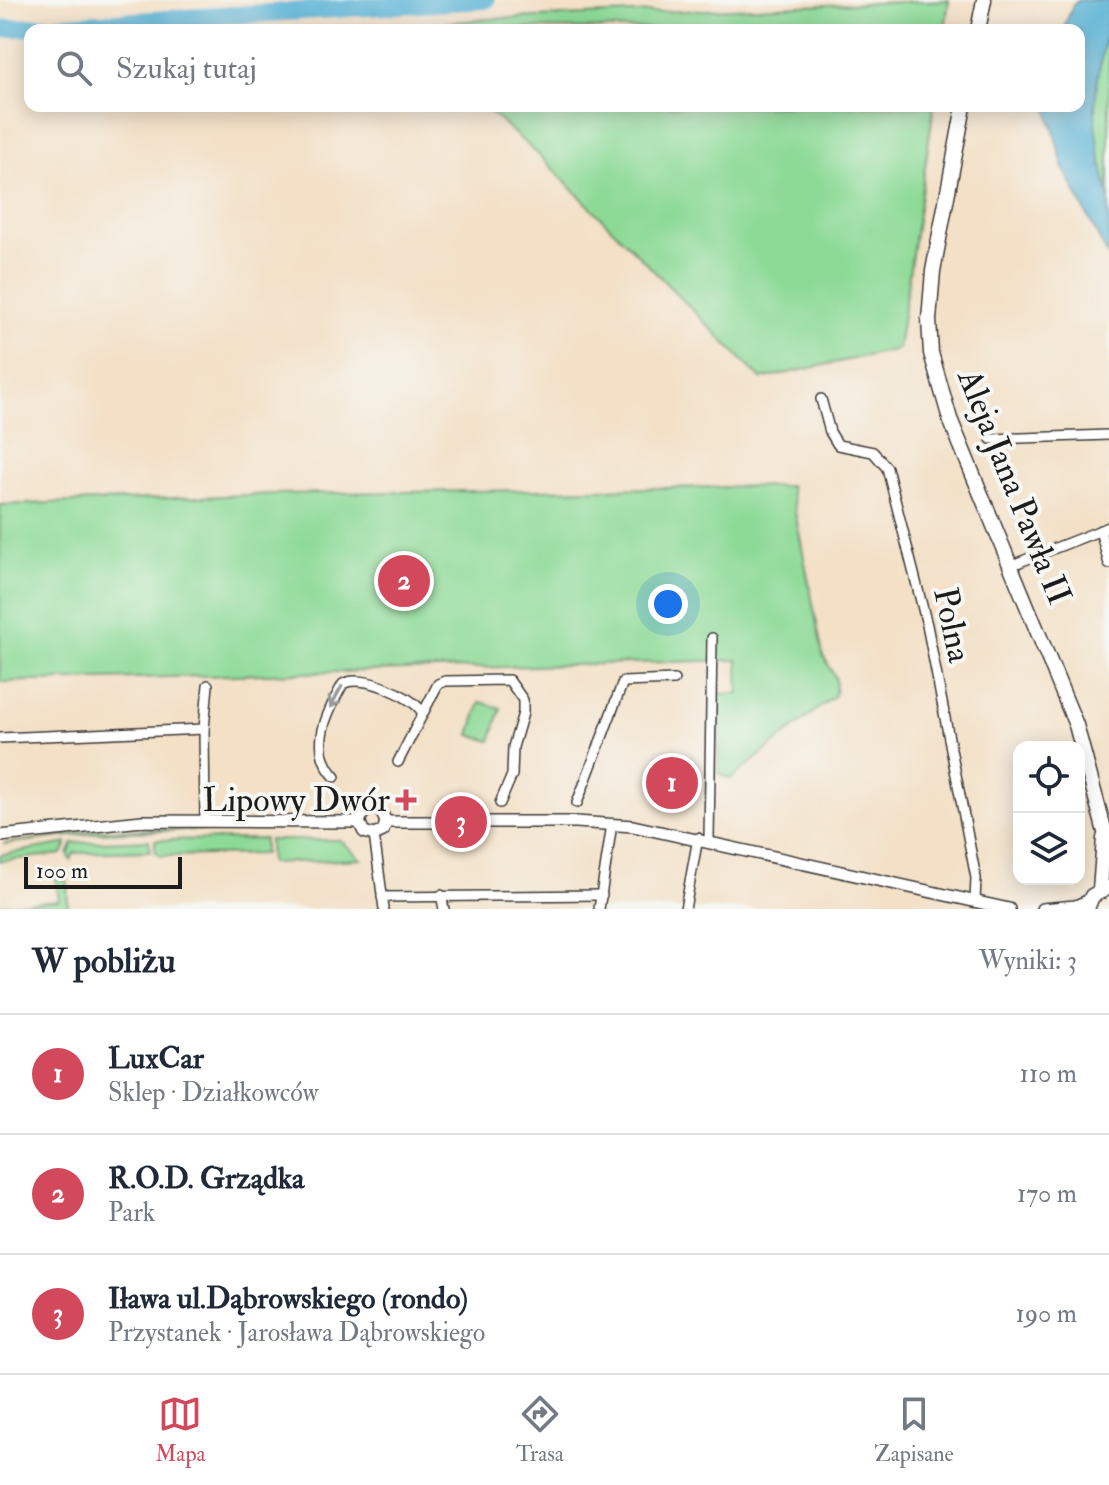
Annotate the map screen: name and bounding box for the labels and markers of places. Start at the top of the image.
pin: 2 [378,551,430,611]
pin: 1 [646,753,698,813]
place label: Lipowy Dwór [203,779,390,822]
marker: Lipowy Dwór [397,791,415,809]
pin: 3 [435,792,487,852]

